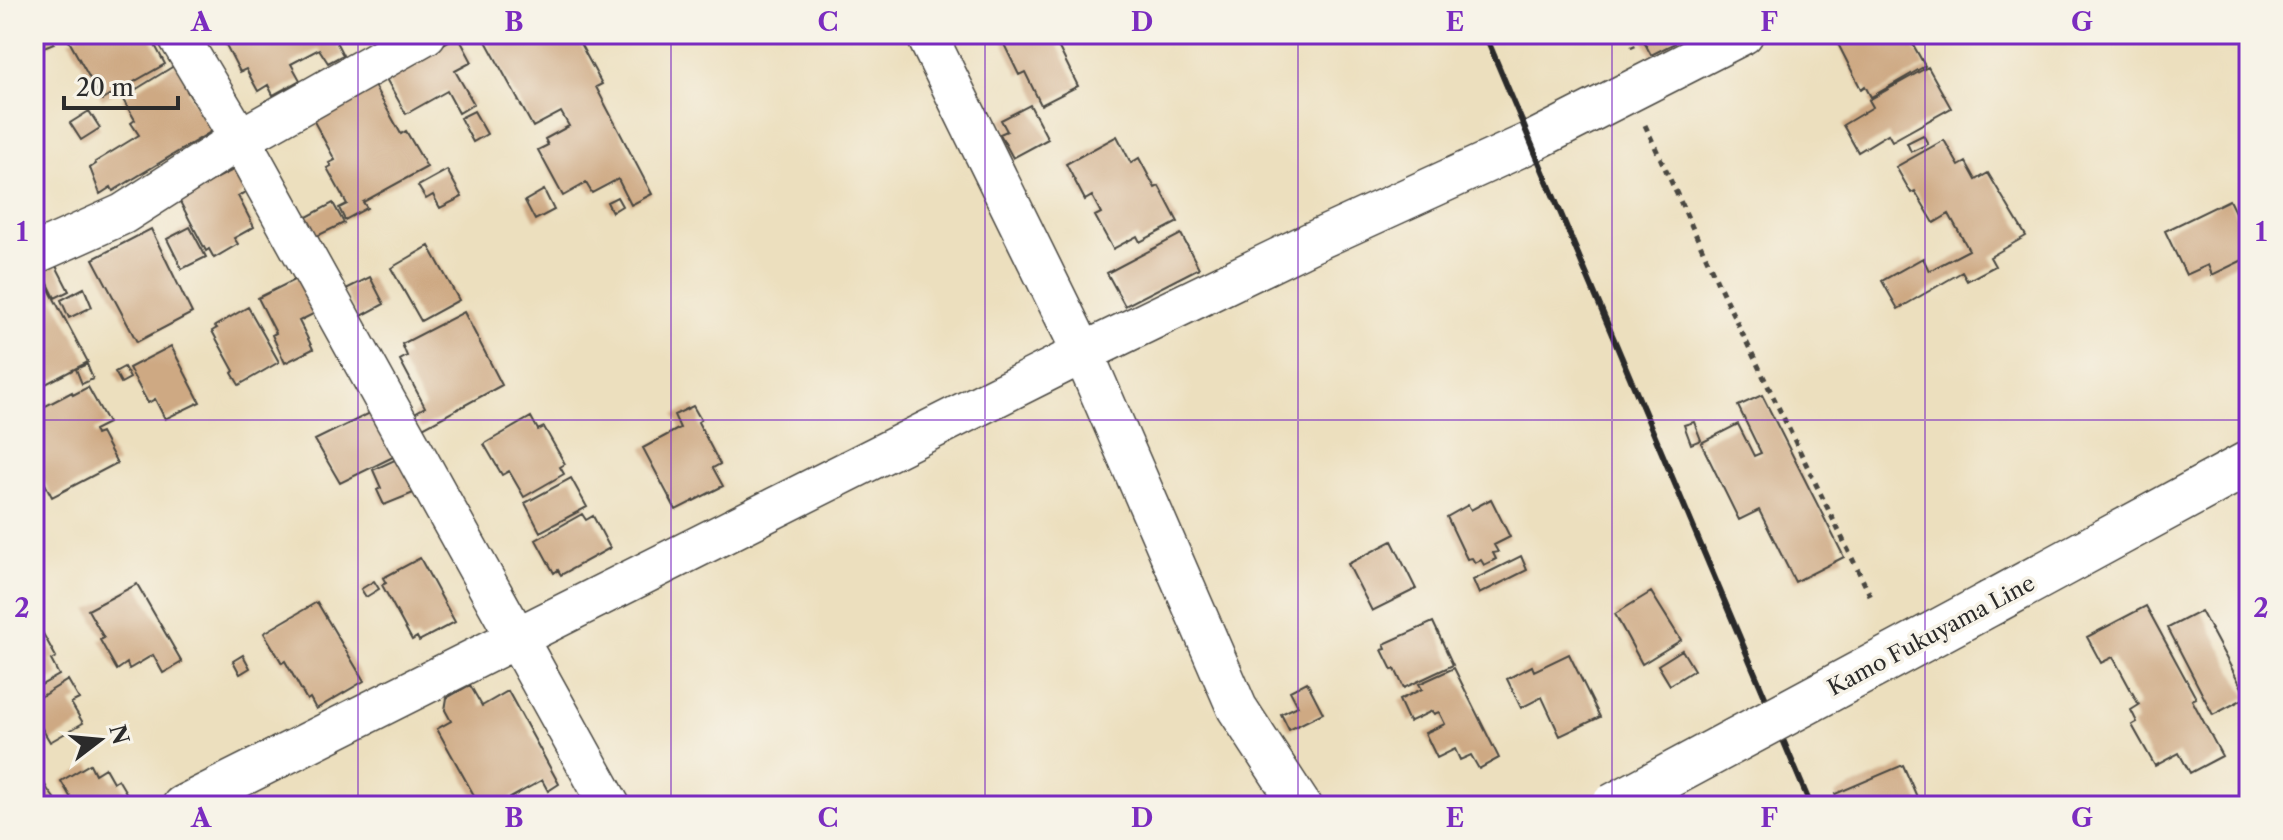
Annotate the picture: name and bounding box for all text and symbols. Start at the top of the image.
text: A [190,6,212,38]
text: B [504,6,524,38]
text: C [818,6,838,38]
text: D [1131,6,1153,38]
text: E [1446,6,1464,38]
text: F [1760,6,1778,38]
text: G [2071,6,2093,38]
scale bar [64,60,178,110]
text: 20 m [76,73,134,102]
text: 1 [16,216,28,248]
text: 1 [2255,216,2267,248]
street label: Kamo Fukuyama Line [1823,569,2039,701]
text: 2 [14,592,30,624]
text: 2 [2253,592,2269,624]
north arrow [60,700,140,780]
text: N [103,722,134,748]
text: A [190,802,212,834]
text: B [504,802,524,834]
text: C [818,802,838,834]
text: D [1131,802,1153,834]
text: E [1446,802,1464,834]
text: F [1760,802,1778,834]
text: G [2071,802,2093,834]

